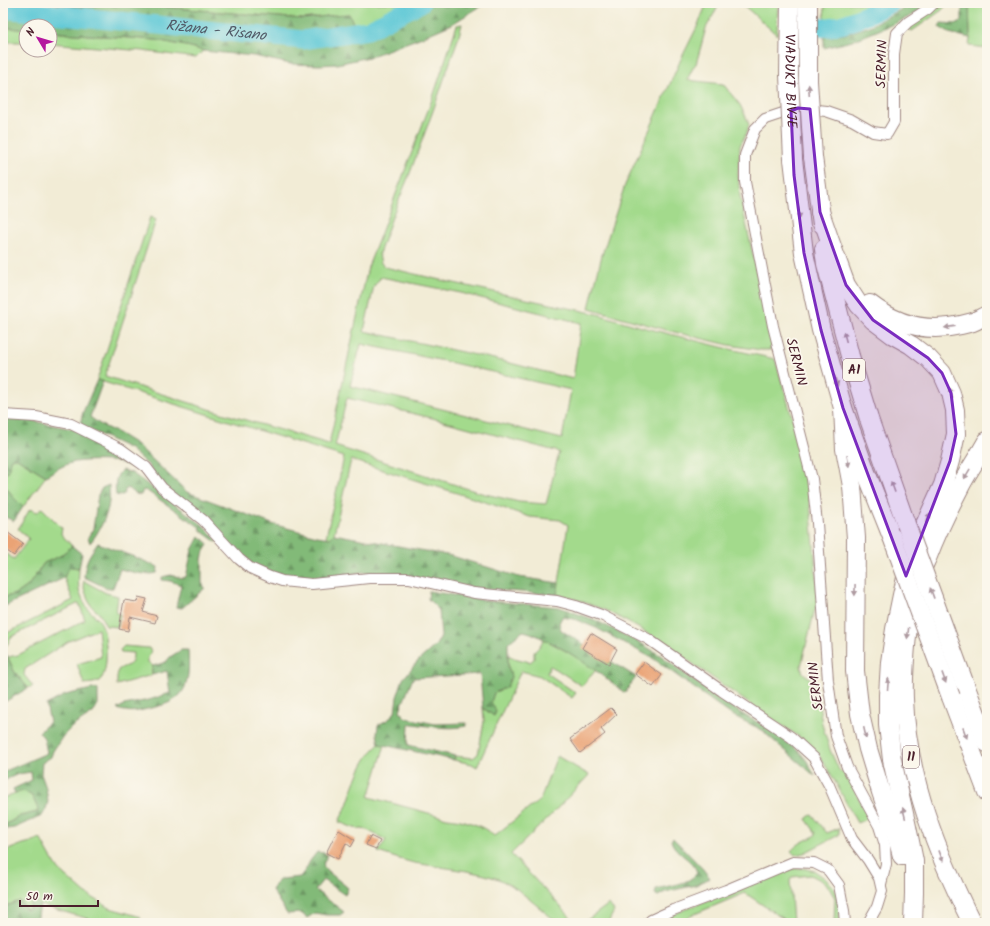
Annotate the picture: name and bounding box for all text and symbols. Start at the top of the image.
water label: Rižana - Risano [165,14,268,48]
north arrow [18,18,58,58]
text: N [22,24,40,41]
street label: VIADUKT BIVJE [778,34,803,130]
street label: SERMIN [870,39,894,89]
one-way arrow [805,84,812,96]
one-way arrow [796,207,802,219]
one-way arrow [944,324,956,330]
one-way arrow [842,331,848,343]
street label: SERMIN [779,336,813,389]
road number: A1 [843,359,865,381]
one-way arrow [833,376,839,388]
one-way arrow [948,387,954,399]
one-way arrow [845,455,851,467]
one-way arrow [964,468,971,480]
one-way arrow [889,481,895,493]
one-way arrow [925,512,931,523]
one-way arrow [852,584,859,596]
one-way arrow [928,587,934,599]
one-way arrow [905,627,911,639]
street label: SERMIN [802,660,830,711]
one-way arrow [942,673,948,685]
one-way arrow [885,678,892,690]
one-way arrow [862,727,868,739]
one-way arrow [962,728,968,740]
road number: 11 [903,746,919,768]
one-way arrow [900,807,906,819]
one-way arrow [939,850,945,862]
scale bar [20,882,98,908]
text: 50 m [26,887,53,906]

